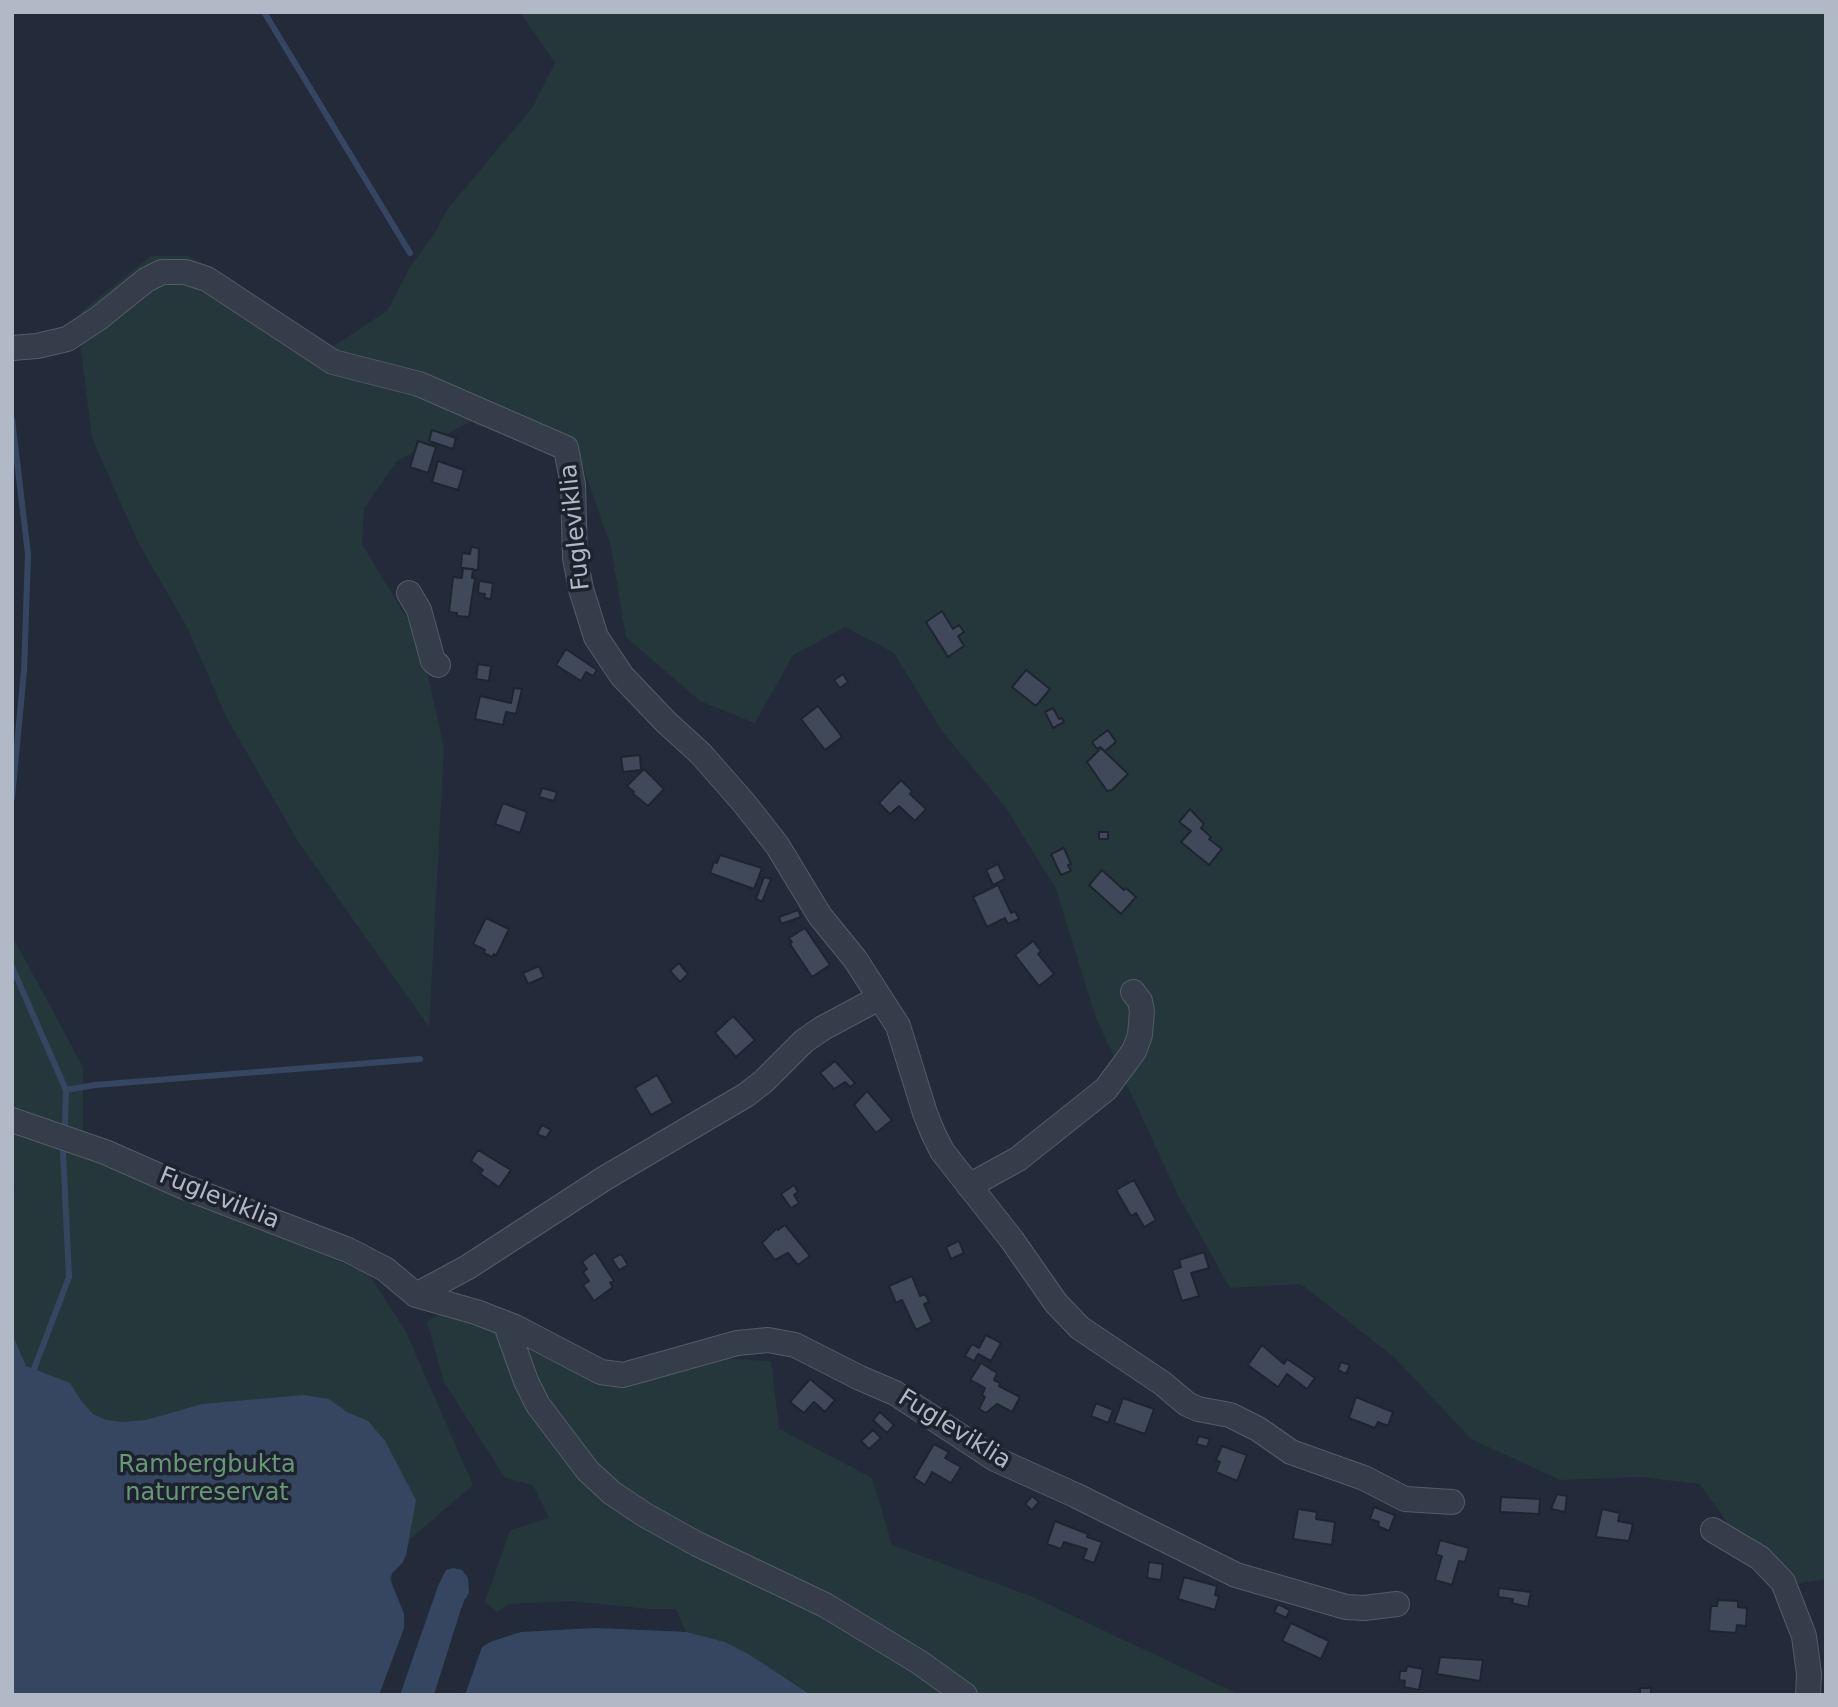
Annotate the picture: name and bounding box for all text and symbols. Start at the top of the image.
street label: Fugleviklia [555,462,597,592]
street label: Fugleviklia [155,1162,283,1236]
street label: Fugleviklia [892,1384,1016,1476]
park label: Rambergbukta naturreservat [118,1452,296,1508]

